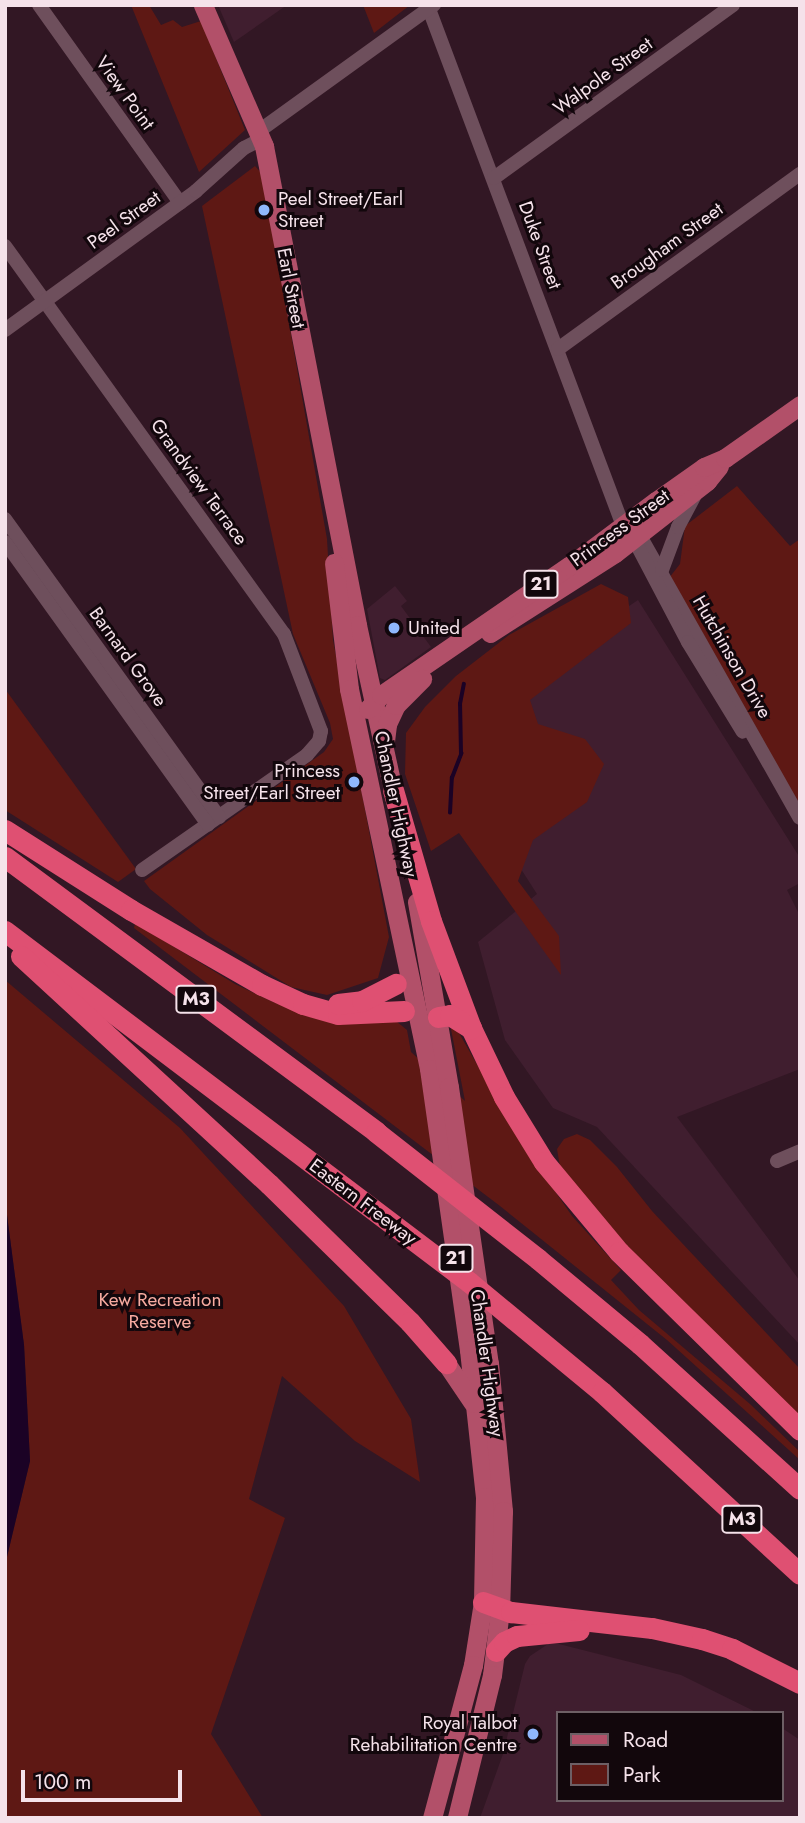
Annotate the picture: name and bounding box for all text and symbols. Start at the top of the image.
street label: Walpole Street [549,32,657,120]
street label: View Point [91,52,159,134]
street label: Peel Street [83,186,165,254]
place label: Peel Street/Earl Street [278,188,403,232]
street label: Duke Street [514,198,566,292]
street label: Brougham Street [607,198,727,294]
marker: Peel Street/Earl Street [256,202,272,218]
street label: Earl Street [272,246,310,330]
street label: Grandview Terrace [146,414,252,550]
street label: Princess Street [566,484,674,572]
road number: 21 [524,570,558,598]
street label: Hutchinson Drive [688,592,776,722]
street label: Barnard Grove [84,603,172,711]
place label: United [408,617,460,639]
marker: United [386,620,402,636]
street label: Chandler Highway [369,729,423,879]
place label: Princess Street/Earl Street [203,760,340,804]
marker: Princess Street/Earl Street [346,774,362,790]
road number: M3 [175,984,217,1014]
street label: Eastern Freeway [305,1154,421,1250]
road number: 21 [438,1244,474,1273]
street label: Chandler Highway [465,1288,509,1438]
park label: Kew Recreation Reserve [99,1289,221,1333]
road number: M3 [721,1504,763,1534]
legend [556,1711,784,1802]
place label: Royal Talbot Rehabilitation Centre [350,1712,517,1756]
marker: Royal Talbot Rehabilitation Centre [523,1724,543,1744]
text: Road [623,1725,668,1755]
scale bar [24,1756,186,1800]
text: Park [623,1760,660,1790]
text: 100 m [34,1767,91,1797]

